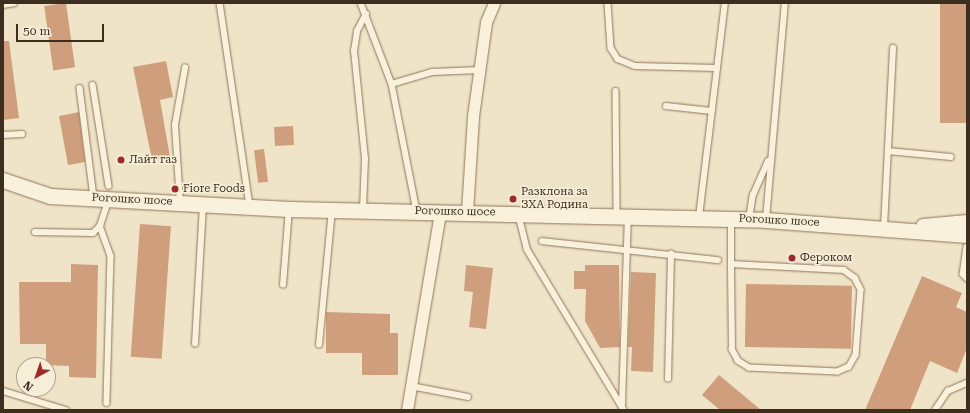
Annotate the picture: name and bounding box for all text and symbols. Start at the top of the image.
scale bar [18,16,106,42]
text: 50 m [23,24,50,38]
place label: Лайт газ [129,153,177,167]
marker: Лайт газ [116,155,126,165]
place label: Fiore Foods [183,182,245,196]
marker: Fiore Foods [170,184,180,194]
place label: Разклона за ЗХА Родина [521,186,588,212]
street label: Рогошко шосе [91,191,173,209]
marker: Разклона за ЗХА Родина [508,194,518,204]
street label: Рогошко шосе [414,205,496,219]
street label: Рогошко шосе [738,212,820,230]
place label: Фероком [800,251,852,265]
marker: Фероком [787,253,797,263]
north arrow [16,357,56,397]
text: N [21,378,36,394]

